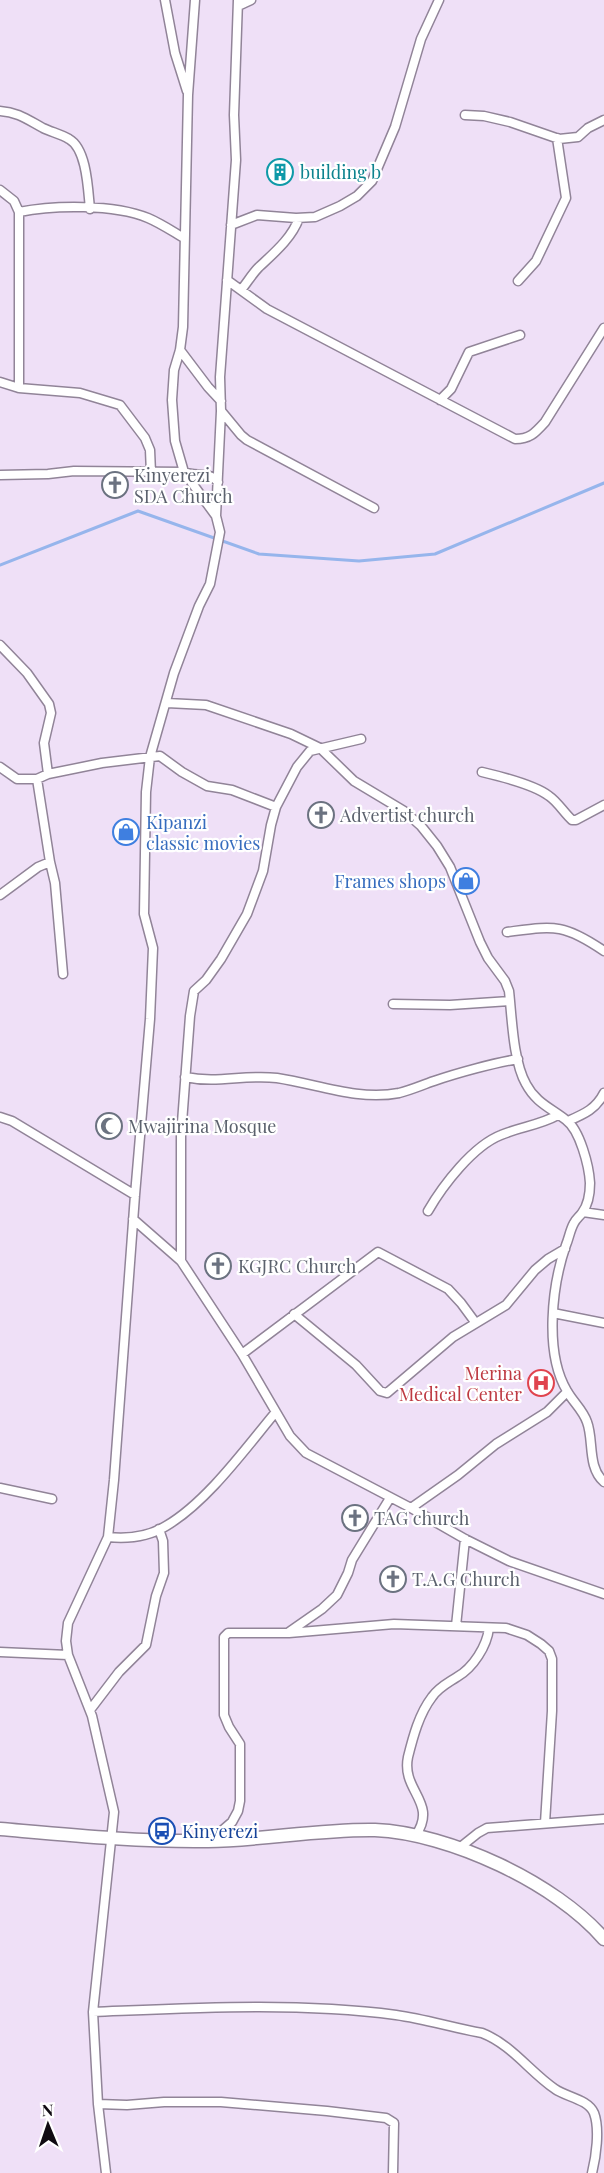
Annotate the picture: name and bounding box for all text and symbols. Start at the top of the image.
building icon: building b [265,157,295,187]
place label: building b [300,160,381,184]
place label: Kinyerezi SDA Church [134,463,233,508]
church icon: Kinyerezi SDA Church [100,470,130,500]
church icon: Advertist church [306,800,336,830]
place label: Advertist church [339,803,475,827]
place label: Kipanzi classic movies [146,810,260,855]
shop icon: Kipanzi classic movies [111,817,141,847]
shop icon: Frames shops [451,866,481,896]
place label: Frames shops [334,869,446,893]
mosque icon: Mwajirina Mosque [94,1111,124,1141]
place label: Mwajirina Mosque [128,1114,276,1138]
church icon: KGJRC Church [203,1251,233,1281]
place label: KGJRC Church [238,1254,357,1278]
place label: Merina Medical Center [399,1361,522,1406]
hospital icon: Merina Medical Center [526,1368,556,1398]
church icon: TAG church [340,1503,370,1533]
place label: TAG church [374,1506,470,1530]
church icon: T.A.G Church [378,1564,408,1594]
place label: T.A.G Church [412,1567,521,1591]
bus stop icon: Kinyerezi [147,1816,177,1846]
place label: Kinyerezi [182,1819,258,1843]
north arrow [18,2095,78,2155]
text: N [41,2099,54,2120]

